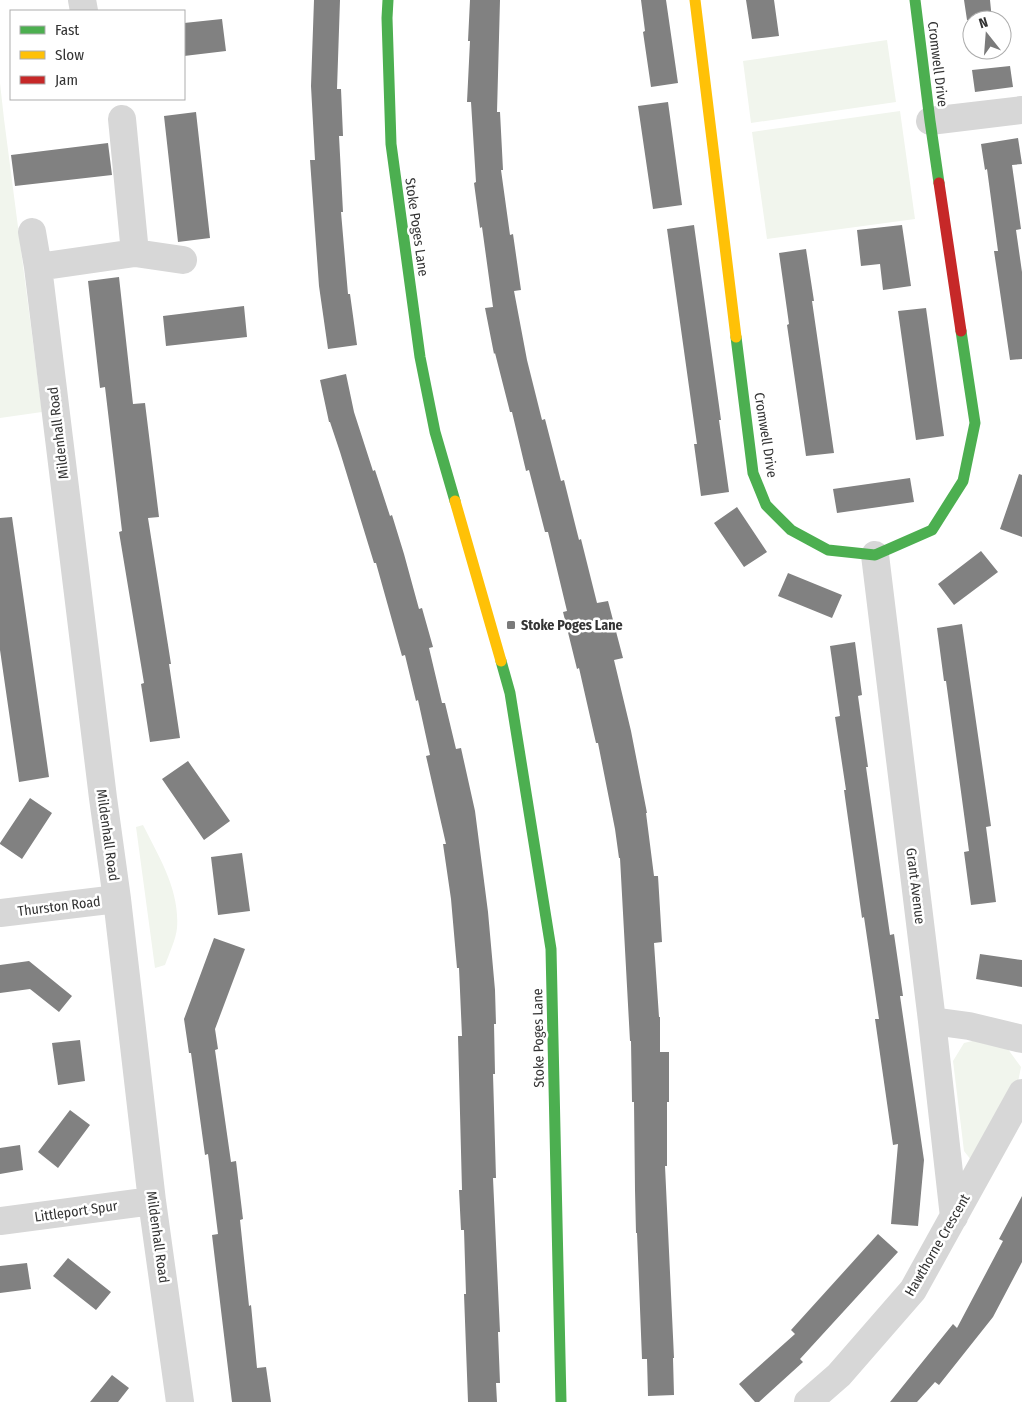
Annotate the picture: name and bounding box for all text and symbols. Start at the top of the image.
legend [10,10,185,100]
north arrow [962,10,1012,60]
text: N [977,14,990,32]
street label: Cromwell Drive [924,20,951,108]
text: Fast [55,21,79,39]
text: Slow [55,46,84,64]
text: Jam [55,71,78,89]
street label: Stoke Poges Lane [401,177,432,278]
street label: Mildenhall Road [44,386,73,480]
street label: Cromwell Drive [750,391,781,479]
place label: Stoke Poges Lane [521,617,623,634]
marker: Stoke Poges Lane [505,619,517,631]
street label: Mildenhall Road [93,788,122,882]
street label: Grant Avenue [902,847,929,925]
street label: Thurston Road [17,893,101,920]
street label: Stoke Poges Lane [529,988,548,1088]
street label: Mildenhall Road [143,1190,172,1284]
street label: Hawthorne Crescent [901,1191,974,1299]
street label: Littleport Spur [34,1197,119,1226]

